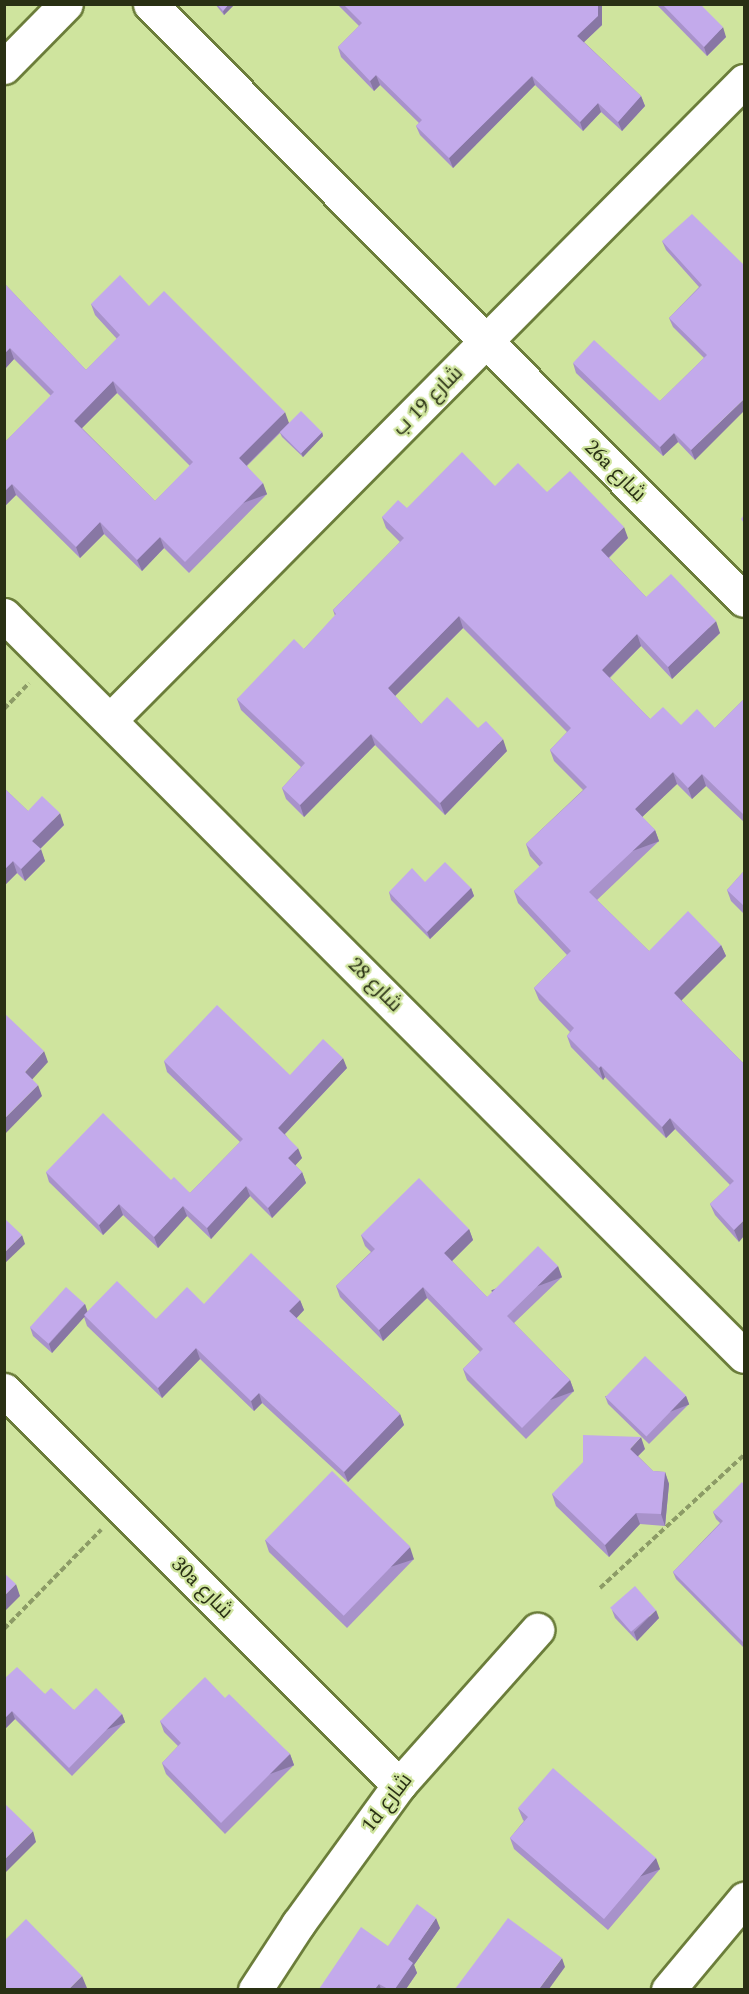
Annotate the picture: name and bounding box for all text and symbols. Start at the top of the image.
street label: شارع 19 ب [388,361,468,441]
street label: 26a شارع [579,435,651,507]
street label: شارع 28 [342,952,408,1018]
street label: 30a شارع [166,1552,238,1624]
street label: 1d شارع [356,1768,418,1838]

